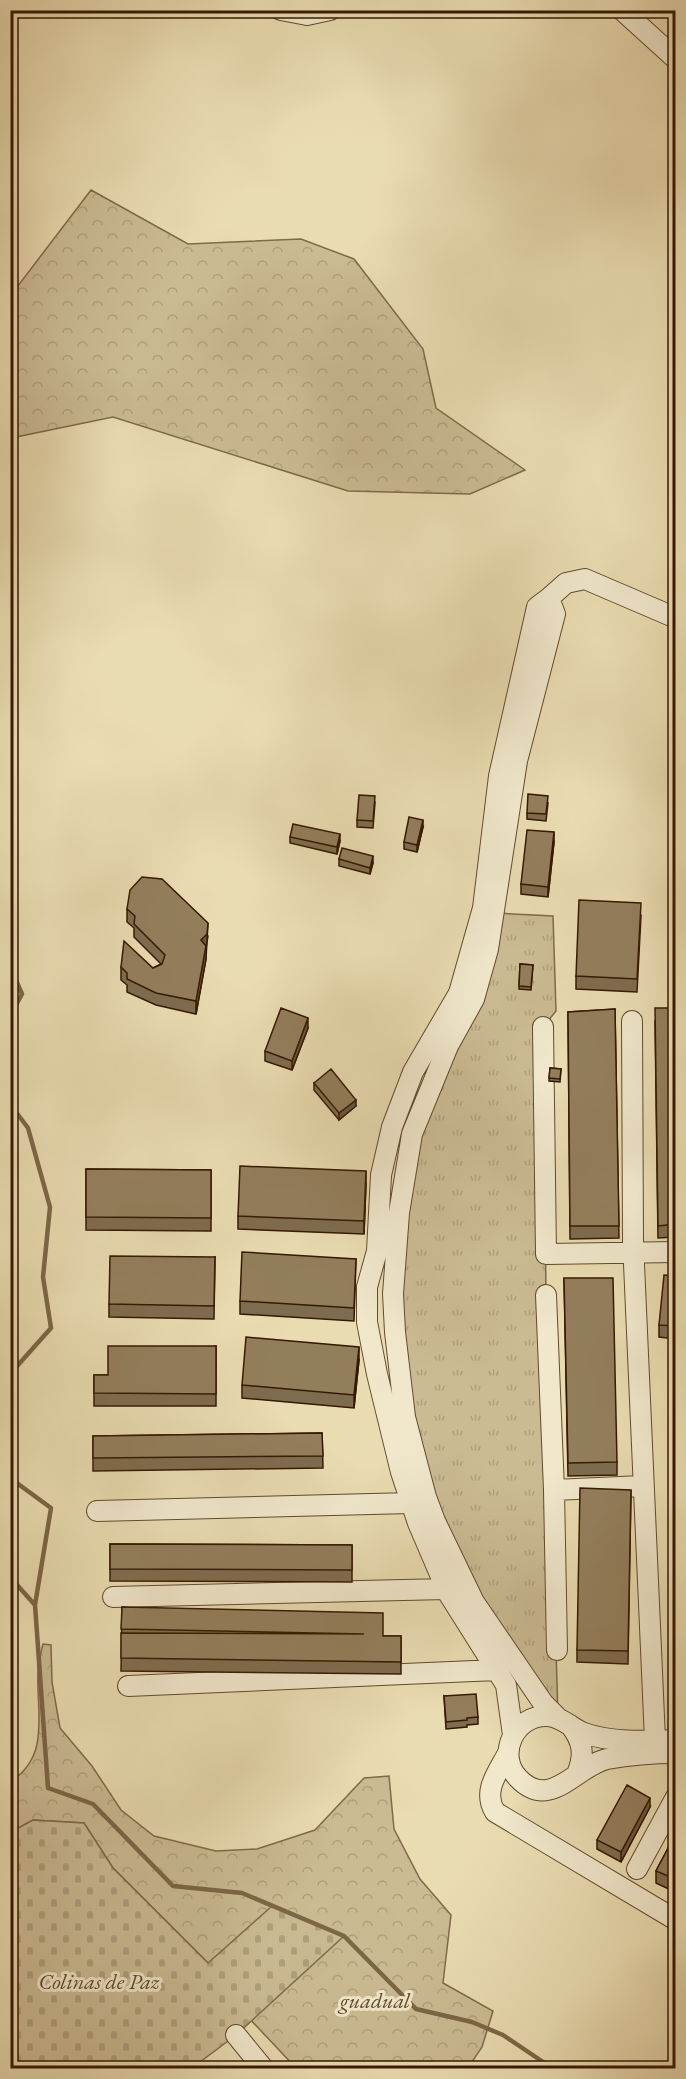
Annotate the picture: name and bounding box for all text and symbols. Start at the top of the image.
park label: Colinas de Paz [38,1967,160,1996]
park label: guadual [337,1986,411,2015]

